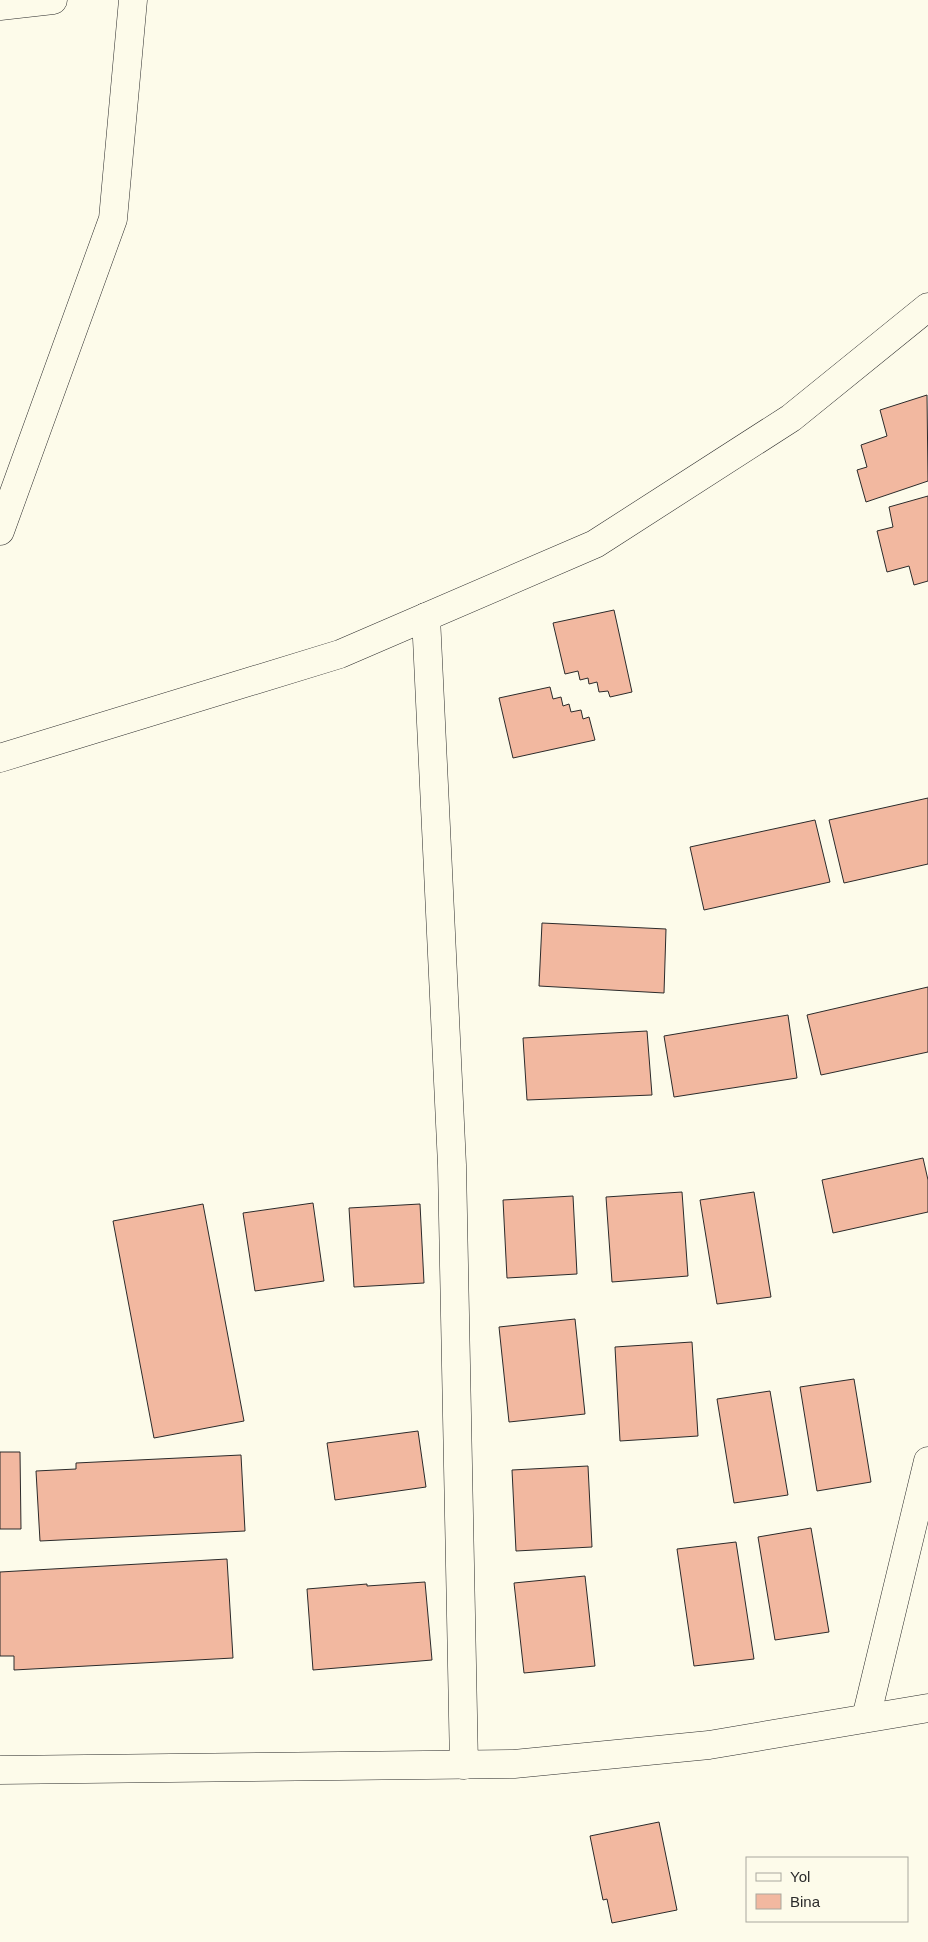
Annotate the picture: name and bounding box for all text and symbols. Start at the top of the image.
legend [746,1857,908,1922]
text: Yol [790,1868,810,1885]
text: Bina [790,1893,821,1910]

